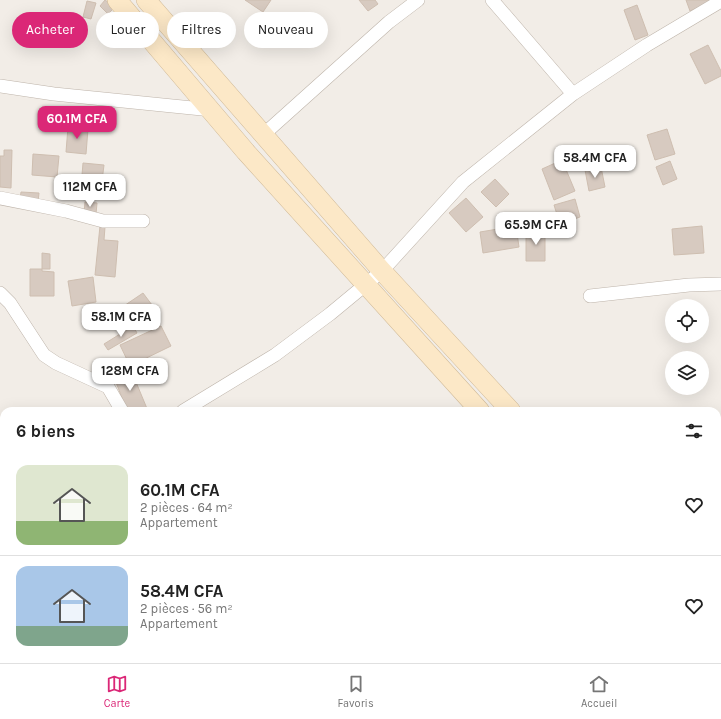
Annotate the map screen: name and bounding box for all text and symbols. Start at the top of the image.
chip: Acheter [12,12,88,48]
chip: Louer [96,12,159,48]
chip: Filtres [167,12,236,48]
chip: Nouveau [244,12,328,48]
pin: 60.1M CFA [31,106,123,140]
text: 60.1M CFA [47,111,107,126]
pin: 58.4M CFA [549,145,641,179]
text: 58.4M CFA [563,150,627,165]
pin: 112M CFA [49,174,131,208]
text: 112M CFA [63,179,117,194]
pin: 65.9M CFA [490,212,582,246]
text: 65.9M CFA [504,217,568,232]
map controls [665,299,709,395]
button: locate [665,299,709,343]
pin: 58.1M CFA [75,304,167,338]
text: 58.1M CFA [91,309,151,324]
button: layers [665,351,709,395]
pin: 128M CFA [89,358,171,392]
text: 128M CFA [101,363,159,378]
icon: filters [683,420,705,442]
text: 6 biens [16,421,75,441]
text: 60.1M CFA [140,480,220,500]
icon: home [48,481,96,529]
icon: heart [683,494,705,516]
text: 2 pièces · 64 m² [140,500,233,515]
text: Appartement [140,515,218,530]
text: 58.4M CFA [140,581,223,601]
icon: home [48,582,96,630]
icon: heart [683,595,705,617]
text: 2 pièces · 56 m² [140,601,233,616]
text: Appartement [140,616,218,631]
tab: Carte [104,673,130,710]
tab: Favoris [338,673,374,710]
tab: Accueil [581,673,617,710]

